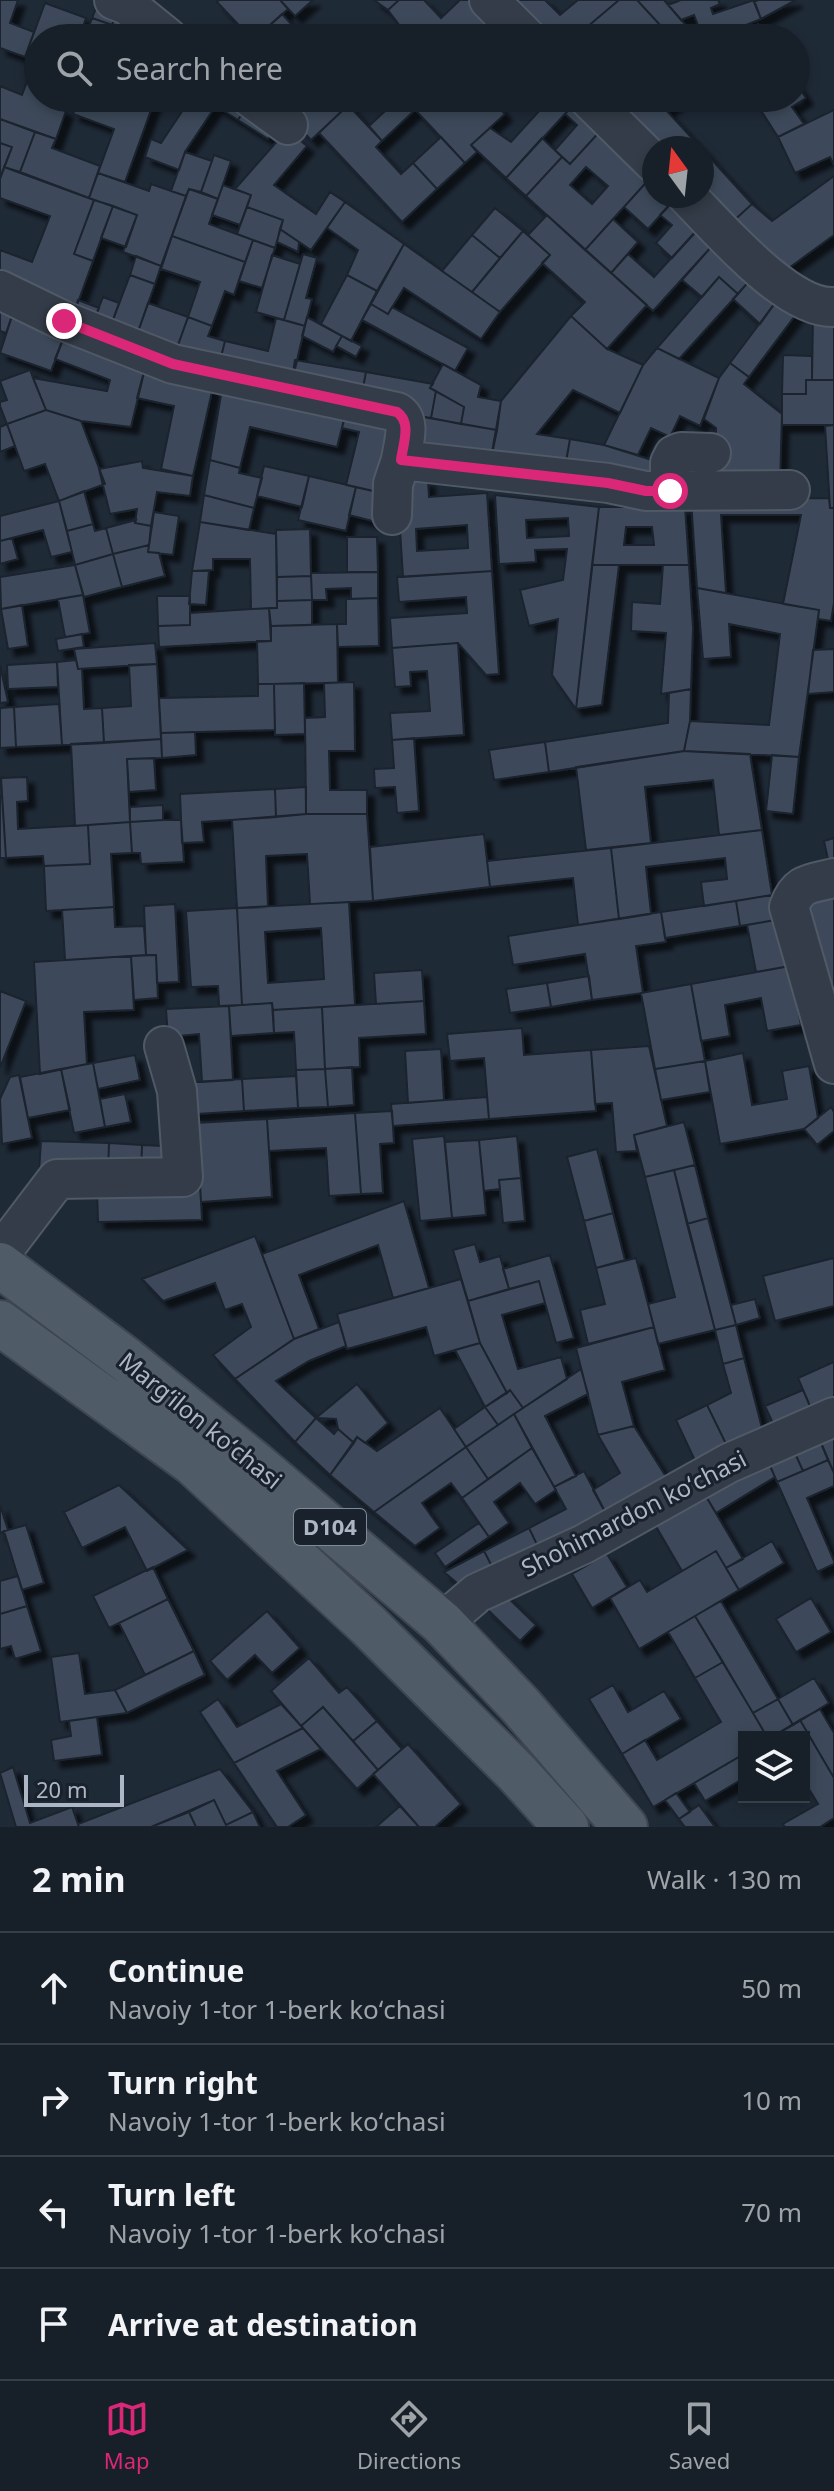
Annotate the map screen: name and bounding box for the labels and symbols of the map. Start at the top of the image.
north arrow [642,136,714,208]
route end [46,303,82,339]
route start [652,473,688,509]
street label: Margʻilon koʻchasi [112,1344,289,1496]
street label: Shohimardon koʻchasi [515,1442,751,1584]
road number: D104 [294,1509,366,1545]
scale bar [24,1771,124,1807]

